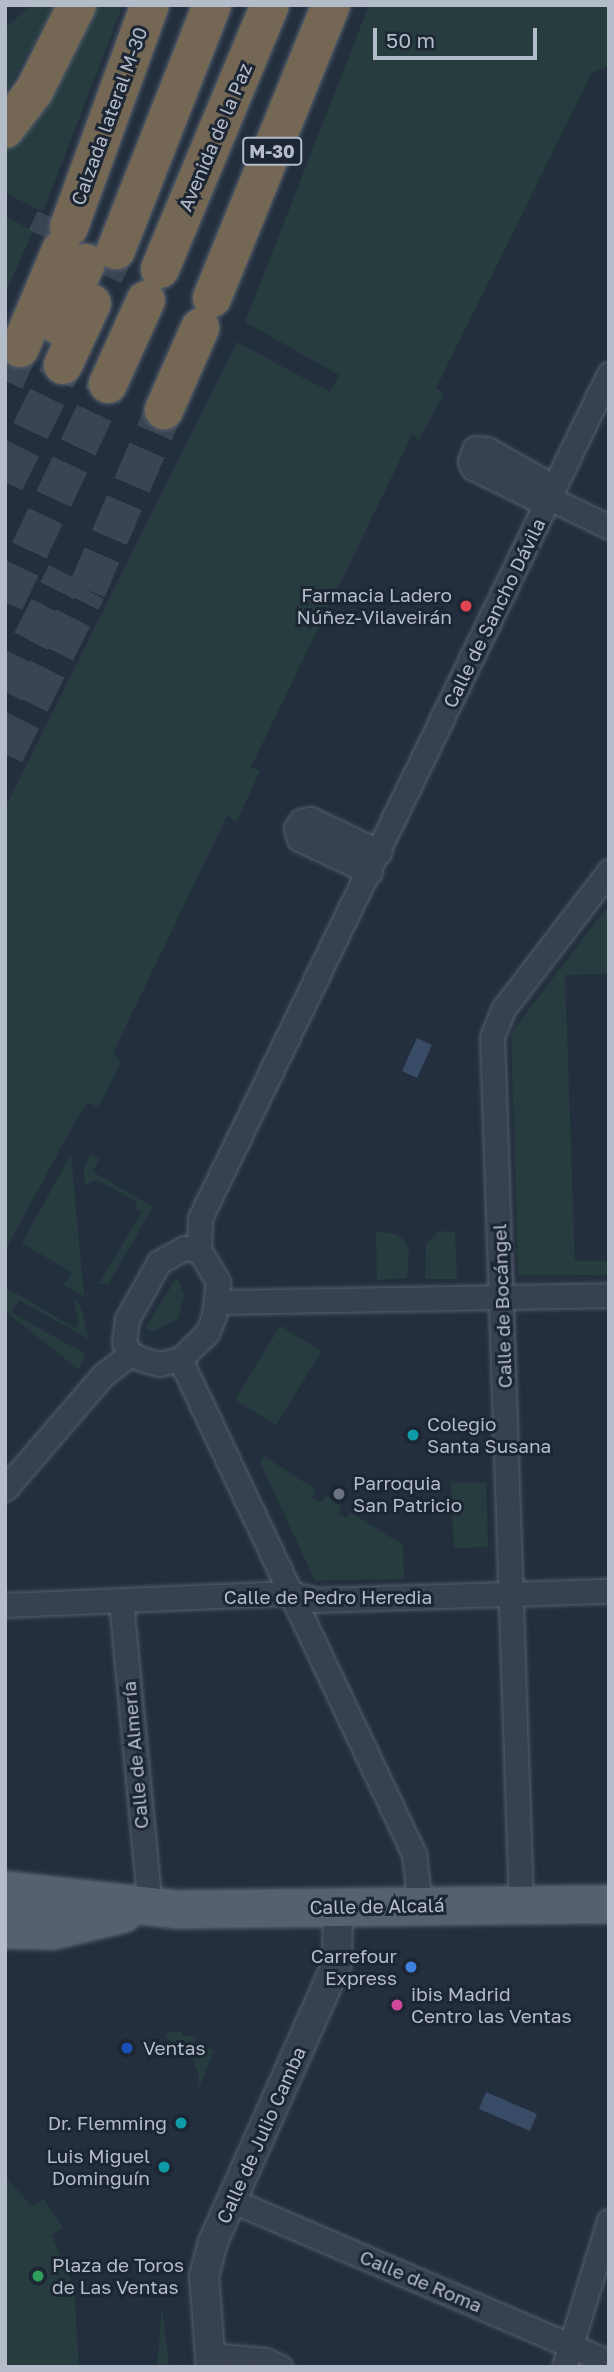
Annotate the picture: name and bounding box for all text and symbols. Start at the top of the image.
scale bar [376,14,540,58]
street label: Calzada lateral M-30 [66,24,152,208]
text: 50 m [386,27,435,53]
street label: Avenida de la Paz [174,60,256,214]
road number: M-30 [240,136,304,166]
street label: Calle de Sancho Dávila [438,515,550,711]
place label: Farmacia Ladero Núñez-Vilaveirán [297,584,452,628]
marker: Farmacia Ladero Núñez-Vilaveirán [458,598,474,614]
street label: Calle de Bocángel [488,1223,516,1389]
place label: Colegio Santa Susana [427,1413,551,1457]
marker: Colegio Santa Susana [405,1427,421,1443]
place label: Parroquia San Patricio [353,1472,462,1516]
marker: Parroquia San Patricio [331,1486,347,1502]
street label: Calle de Pedro Heredia [224,1586,432,1608]
street label: Calle de Almería [117,1680,153,1830]
street label: Calle de Alcalá [309,1893,445,1919]
place label: Carrefour Express [311,1945,397,1989]
marker: Carrefour Express [403,1959,419,1975]
place label: ibis Madrid Centro las Ventas [411,1983,572,2027]
marker: ibis Madrid Centro las Ventas [389,1997,405,2013]
place label: Ventas [143,2037,206,2059]
marker: Ventas [117,2038,137,2058]
street label: Calle de Julio Camba [212,2043,310,2227]
place label: Dr. Flemming [48,2112,167,2134]
marker: Dr. Flemming [173,2115,189,2131]
place label: Luis Miguel Dominguín [46,2145,150,2189]
marker: Luis Miguel Dominguín [156,2159,172,2175]
street label: Calle de Roma [356,2245,486,2317]
place label: Plaza de Toros de Las Ventas [52,2254,184,2298]
marker: Plaza de Toros de Las Ventas [30,2268,46,2284]

